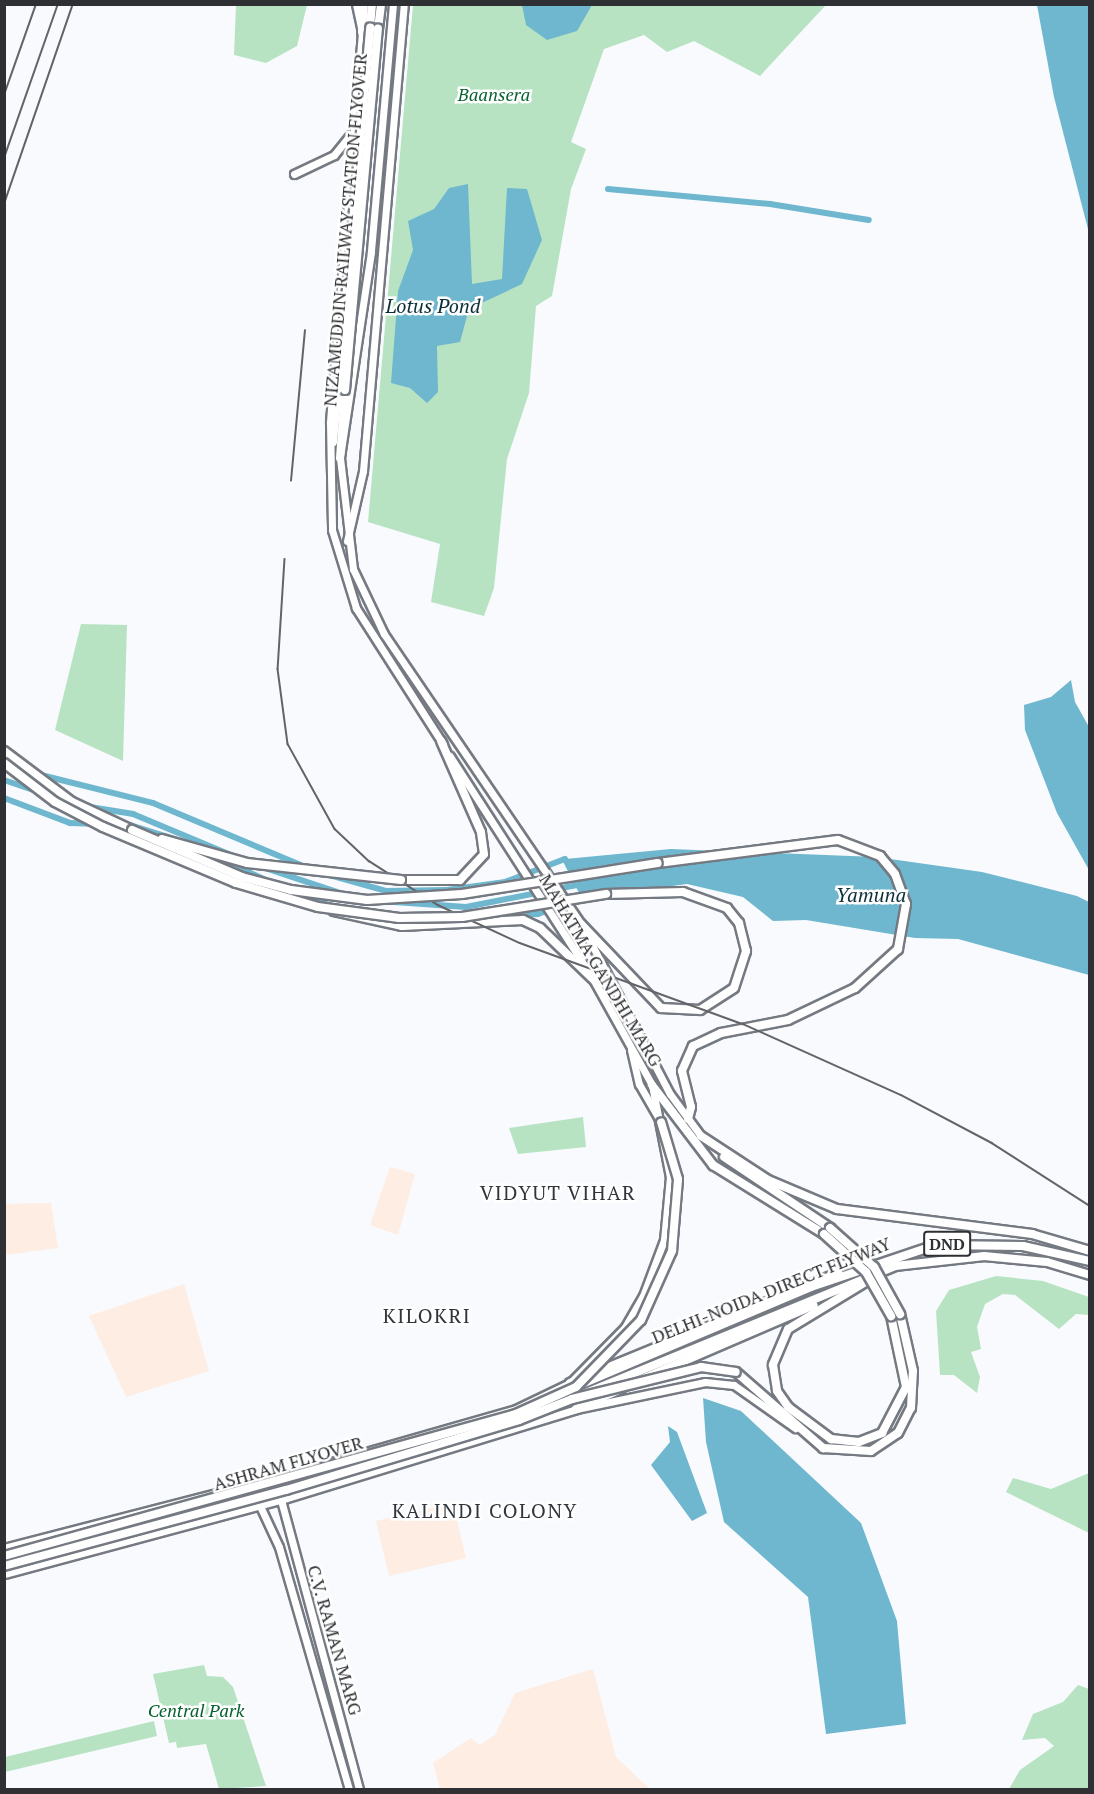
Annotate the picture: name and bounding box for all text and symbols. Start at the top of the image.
street label: NIZAMUDDIN RAILWAY STATION FLYOVER [319,53,371,407]
park label: Baansera [458,83,530,105]
water label: Lotus Pond [385,293,481,317]
street label: MAHATMA GANDHI MARG [535,870,667,1070]
water label: Yamuna [836,882,906,906]
district label: VIDYUT VIHAR [479,1180,637,1204]
road number: DND [923,1231,971,1257]
street label: DELHI-NOIDA DIRECT FLYWAY [648,1232,894,1348]
district label: KILOKRI [383,1303,471,1327]
street label: ASHRAM FLYOVER [211,1431,365,1495]
district label: KALINDI COLONY [392,1498,578,1522]
street label: C.V. RAMAN MARG [303,1562,367,1718]
park label: Central Park [148,1699,244,1721]

